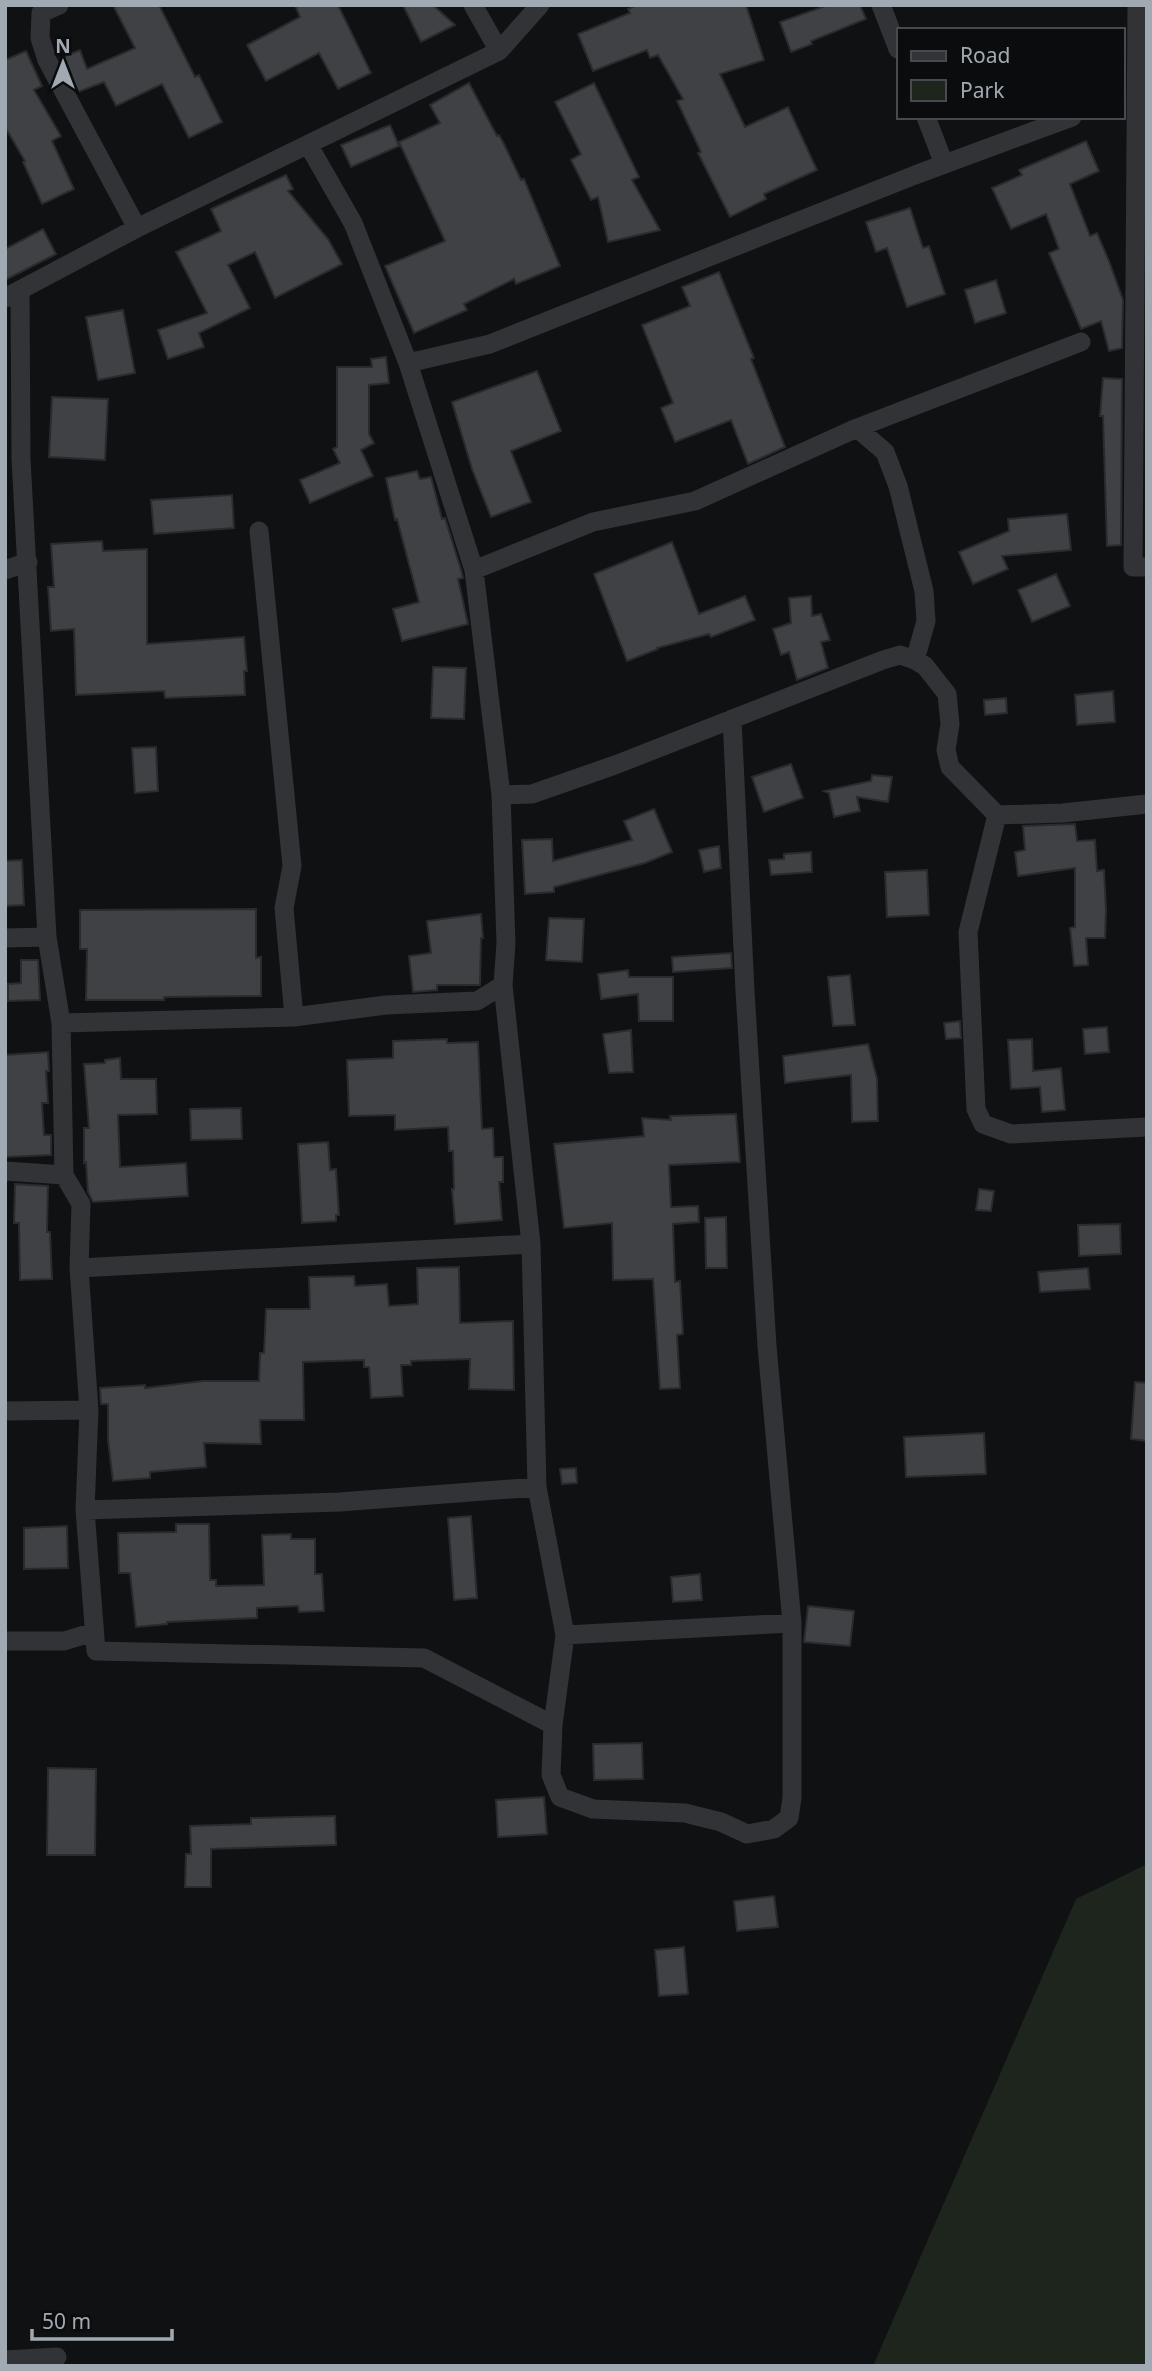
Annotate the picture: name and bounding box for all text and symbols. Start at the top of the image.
north arrow [28,28,98,98]
legend [897,28,1124,119]
text: N [55,33,71,59]
text: Road [960,41,1010,69]
text: Park [960,76,1005,104]
scale bar [32,2298,172,2342]
text: 50 m [42,2307,91,2335]

